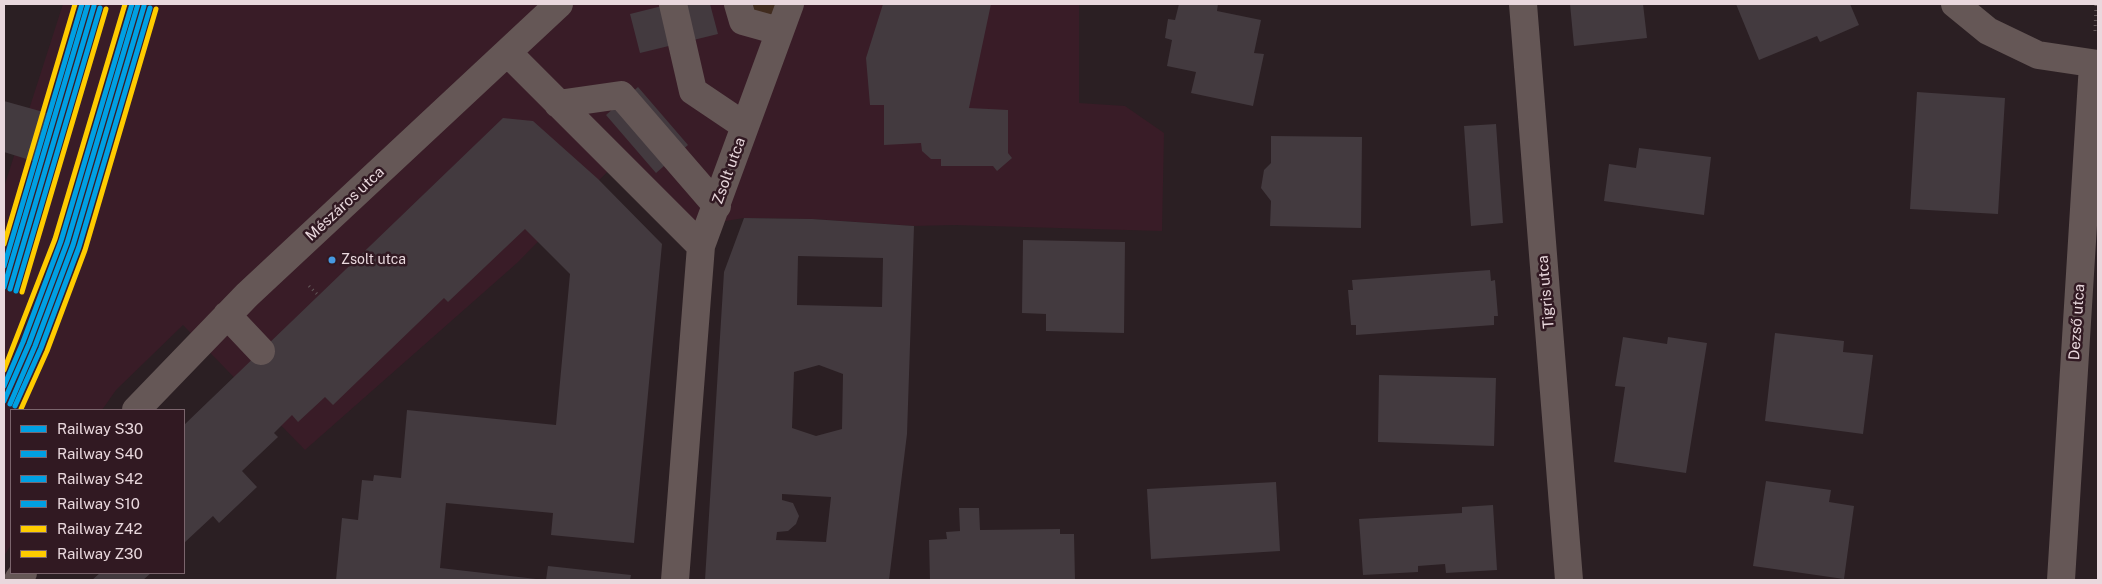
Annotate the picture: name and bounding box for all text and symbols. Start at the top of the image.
street label: Zsolt utca [709,135,749,207]
street label: Mészáros utca [302,163,388,245]
place label: Zsolt utca [341,252,406,268]
marker: Zsolt utca [327,255,337,265]
street label: Tigris utca [1534,255,1558,329]
street label: Dezső utca [2065,283,2089,361]
legend [10,409,185,574]
text: Railway S30 [57,420,143,437]
text: Railway S40 [57,445,143,462]
text: Railway S42 [57,470,143,487]
text: Railway S10 [57,495,140,512]
text: Railway Z42 [57,520,142,537]
text: Railway Z30 [57,545,143,562]

